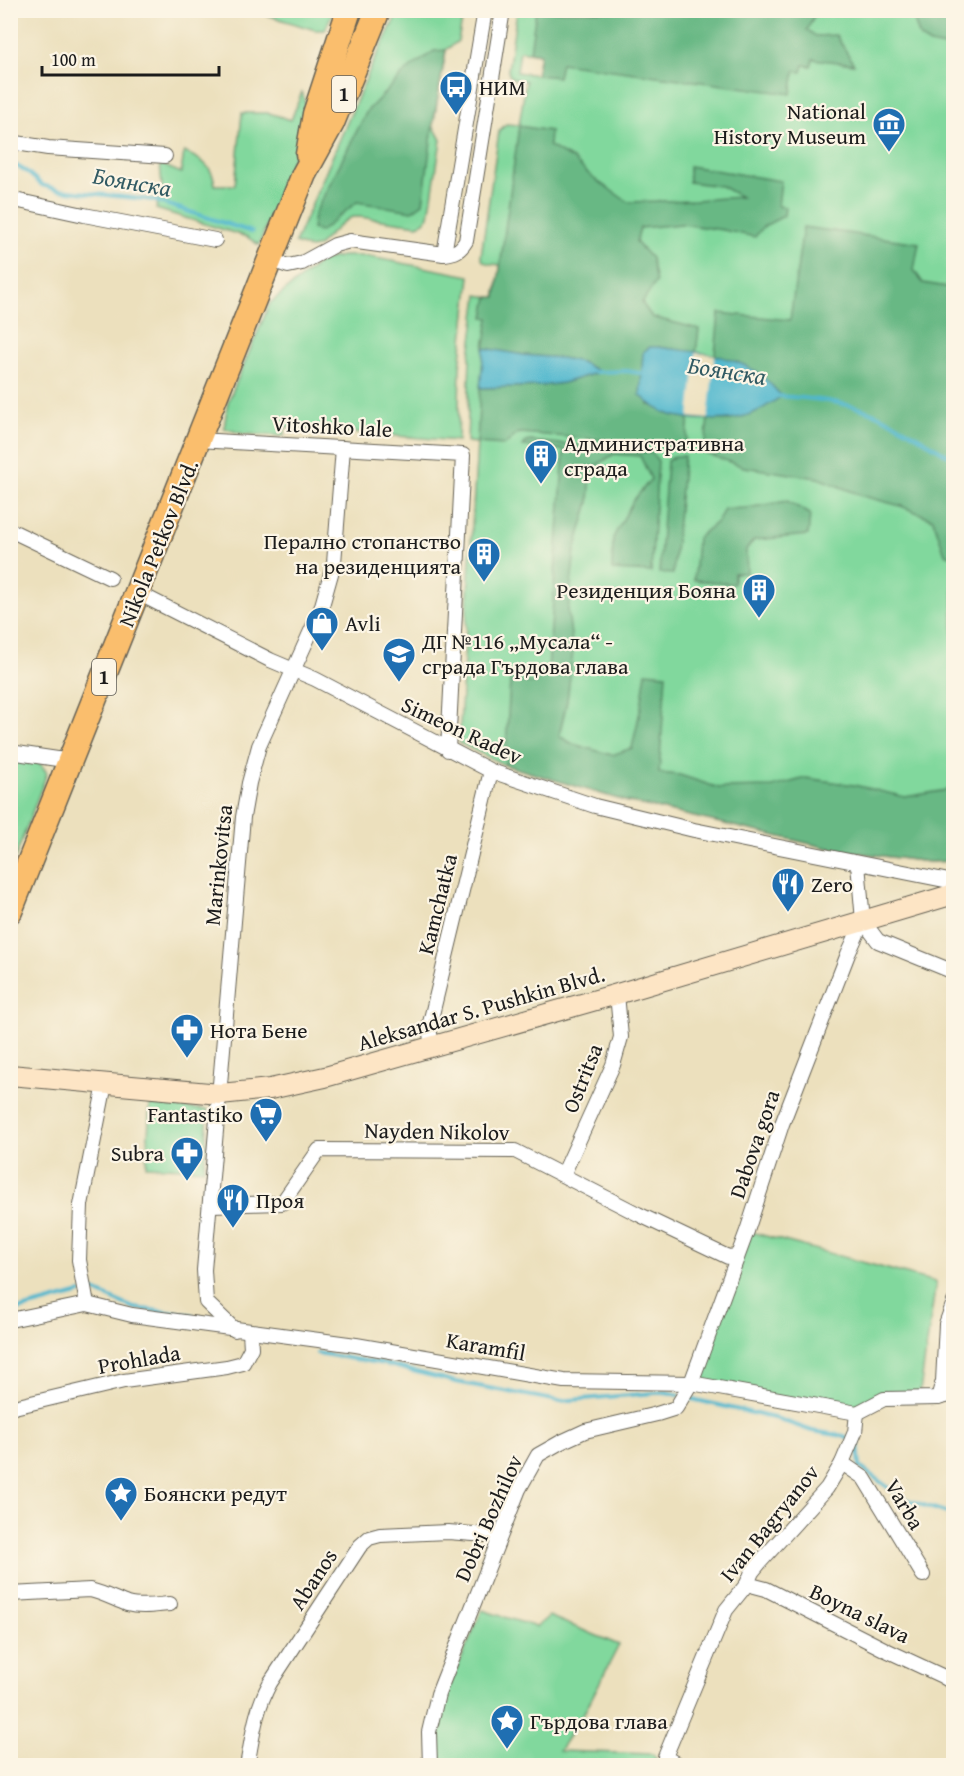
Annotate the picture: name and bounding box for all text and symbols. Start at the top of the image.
scale bar [42,39,219,77]
text: 100 m [51,46,96,73]
bus stop icon: НИМ [438,69,474,116]
place label: НИМ [479,71,526,103]
road number: 1 [332,76,356,112]
place label: National History Museum [714,95,866,152]
museum icon: National History Museum [871,106,907,153]
water label: Боянска [90,157,174,206]
water label: Боянска [685,347,769,394]
street label: Vitoshko lale [271,407,393,445]
place label: Административна сграда [564,427,745,484]
building icon: Административна сграда [523,438,559,485]
street label: Nikola Petkov Blvd. [110,455,206,631]
place label: Перално стопанство на резиденцията [264,525,462,582]
building icon: Перално стопанство на резиденцията [466,536,502,583]
building icon: Резиденция Бояна [741,572,777,619]
place label: Резиденция Бояна [557,574,737,606]
shop icon: Avli [304,605,340,652]
place label: Avli [345,607,381,639]
place label: ДГ №116 „Мусала“ - сграда Гърдова глава [421,625,629,682]
school or university icon: ДГ №116 „Мусала“ - сграда Гърдова глава [381,636,417,683]
road number: 1 [92,659,116,695]
street label: Simeon Radev [396,688,528,772]
street label: Marinkovitsa [196,802,240,927]
street label: Kamchatka [409,850,465,958]
restaurant icon: Zero [770,866,806,913]
place label: Zero [811,868,853,900]
street label: Aleksandar S. Pushkin Blvd. [354,957,608,1059]
pharmacy icon: Нота Бене [169,1012,205,1059]
place label: Нота Бене [210,1014,308,1046]
street label: Ostritsa [554,1038,611,1117]
street label: Dabova gora [720,1085,788,1203]
supermarket icon: Fantastiko [248,1096,284,1143]
place label: Fantastiko [148,1098,243,1130]
street label: Nayden Nikolov [364,1114,510,1148]
pharmacy icon: Subra [169,1135,205,1182]
place label: Subra [111,1137,165,1169]
restaurant icon: Проя [215,1182,251,1229]
place label: Проя [256,1184,304,1216]
street label: Karamfil [444,1323,528,1369]
street label: Prohlada [95,1336,183,1382]
street label: Dobri Bozhilov [446,1449,530,1587]
street label: Ivan Bagryanov [712,1457,826,1589]
street label: Varba [877,1472,933,1536]
place icon: Боянски редут [103,1475,139,1522]
place label: Боянски редут [144,1477,287,1509]
street label: Abanos [281,1542,345,1616]
street label: Boyna slava [804,1575,916,1651]
place icon: Гърдова глава [489,1703,525,1750]
place label: Гърдова глава [530,1705,668,1737]

